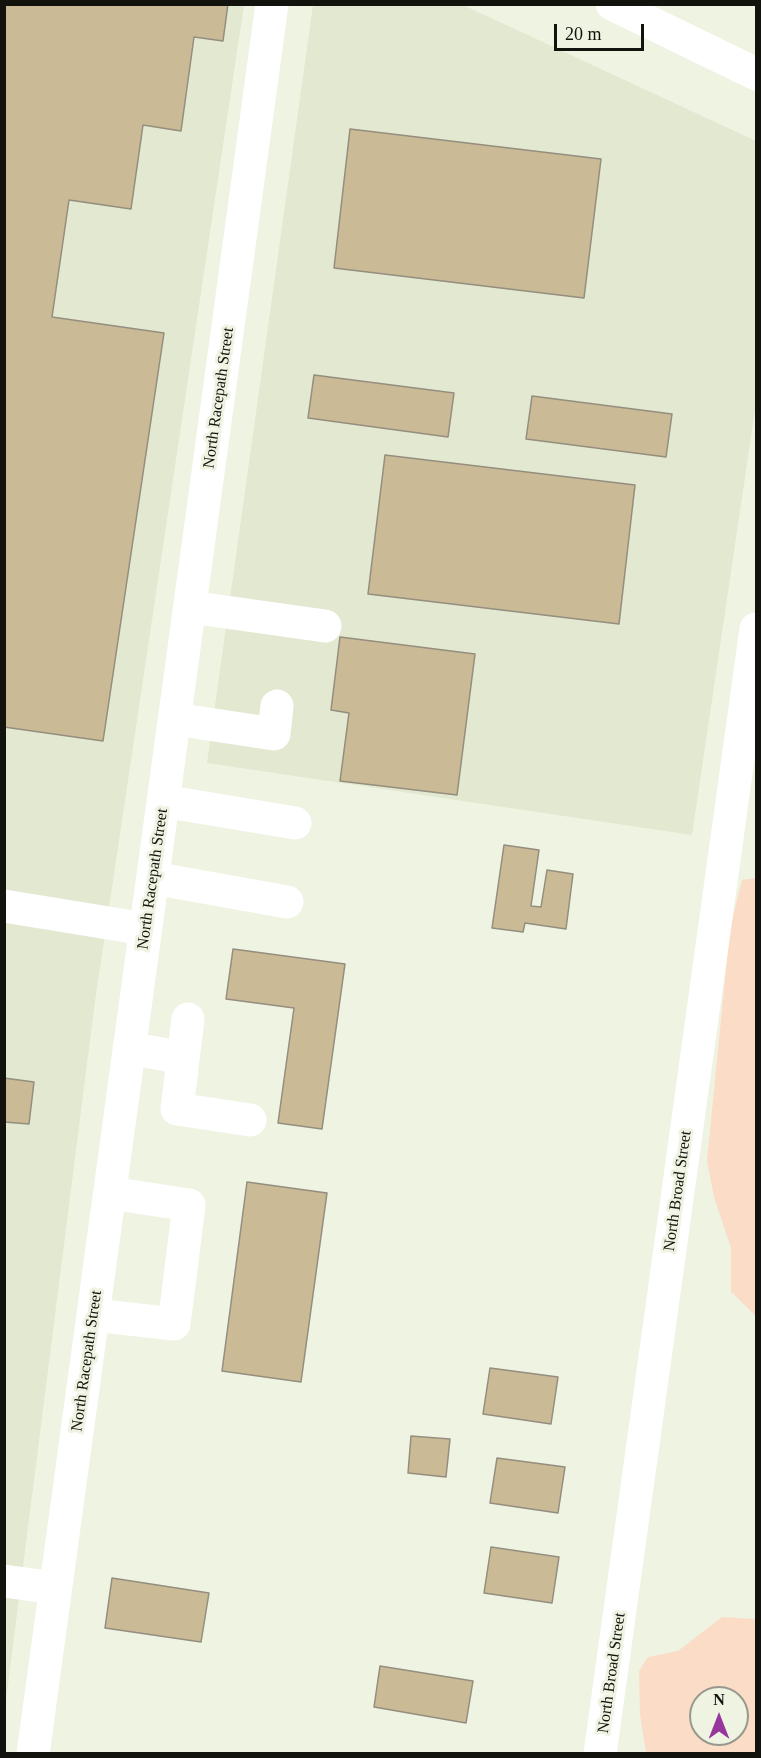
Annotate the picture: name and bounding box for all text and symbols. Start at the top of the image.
scale bar [557,12,647,50]
text: 20 m [565,24,602,44]
street label: North Racepath Street [200,326,238,470]
street label: North Racepath Street [134,807,172,951]
street label: North Broad Street [660,1129,696,1253]
street label: North Racepath Street [68,1289,106,1433]
street label: North Broad Street [594,1611,630,1735]
north arrow [689,1686,749,1746]
text: N [713,1691,725,1708]

